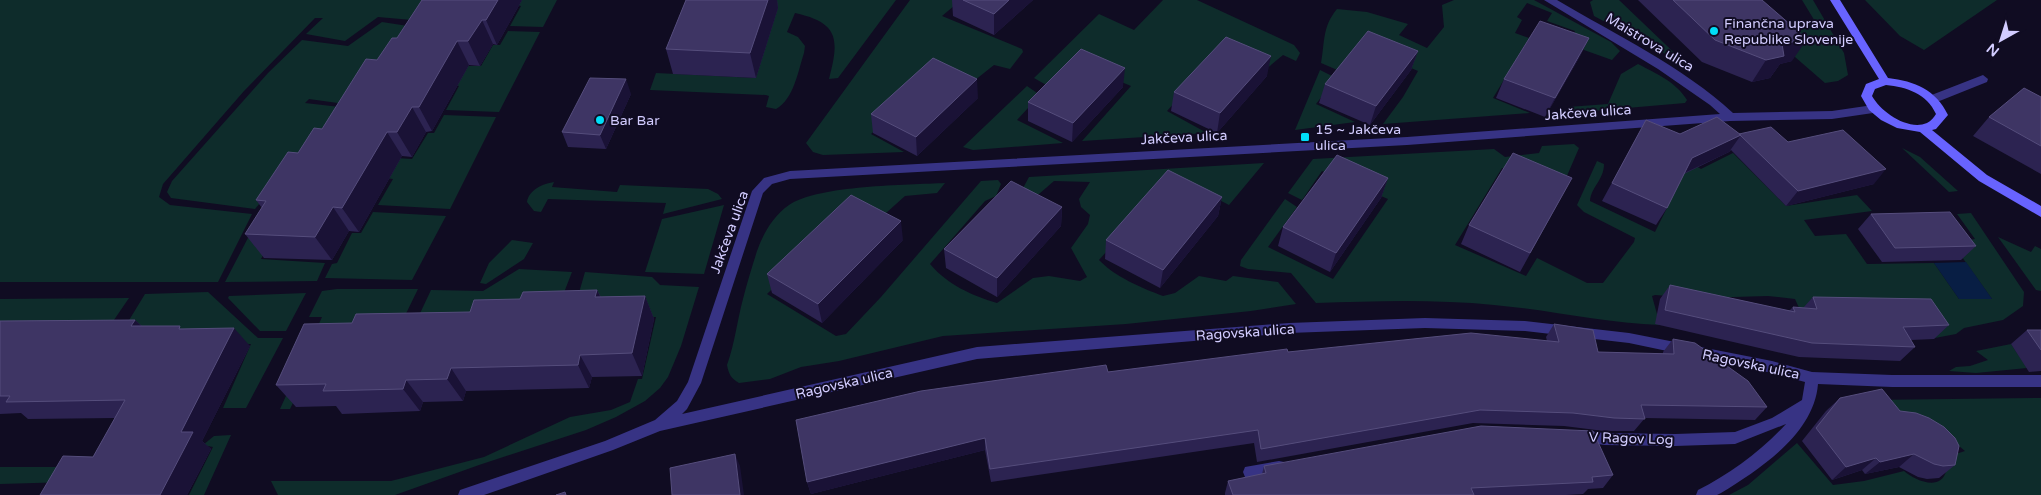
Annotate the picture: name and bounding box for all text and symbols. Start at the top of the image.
street label: Maistrova ulica [1602,9,1697,76]
place label: Finančna uprava Republike Slovenije [1724,15,1853,48]
north arrow [1976,15,2026,65]
marker: Finančna uprava Republike Slovenije [1708,25,1720,37]
text: N [1983,40,2003,60]
street label: Jakčeva ulica [1544,101,1632,124]
place label: Bar Bar [610,112,660,129]
marker: Bar Bar [594,114,606,126]
place label: 15 ~ Jakčeva ulica [1315,121,1401,154]
street label: Jakčeva ulica [1140,127,1228,148]
marker: 15 ~ Jakčeva ulica [1299,131,1311,143]
street label: Jakčeva ulica [707,188,752,276]
street label: Ragovska ulica [1195,321,1295,344]
street label: Ragovska ulica [1701,346,1801,383]
street label: Ragovska ulica [794,364,894,403]
street label: V Ragov Log [1588,429,1674,448]

